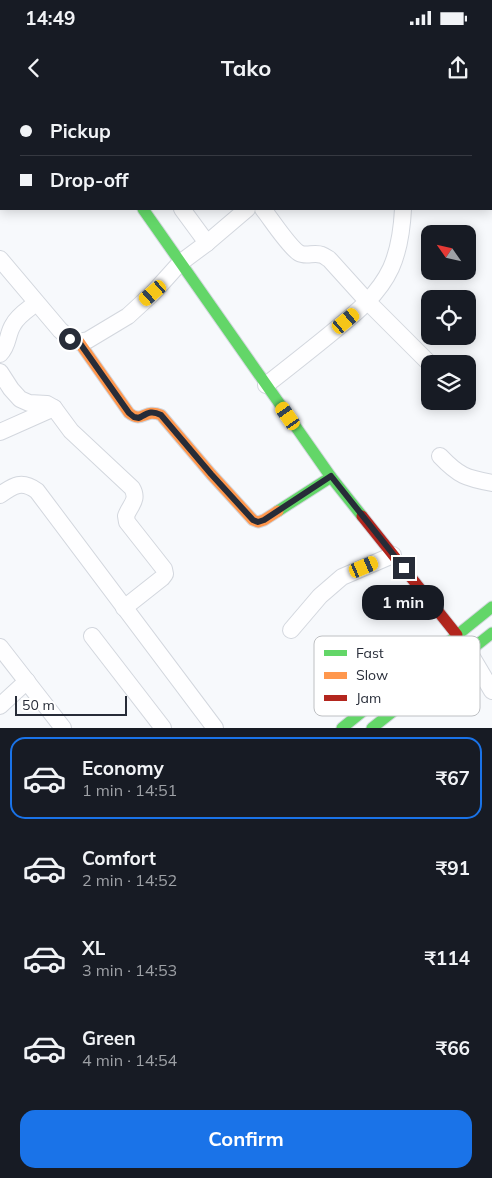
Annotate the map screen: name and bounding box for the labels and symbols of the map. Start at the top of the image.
north arrow [421,225,476,280]
car [136,277,169,309]
car [329,306,362,336]
route start [59,328,81,350]
car [273,399,302,433]
car [347,554,380,580]
route end [393,557,415,579]
callout: 1 min [363,586,445,620]
legend [314,636,480,716]
text: Fast [356,644,384,662]
text: Slow [356,666,388,684]
text: Jam [356,689,381,707]
scale bar [15,693,128,716]

